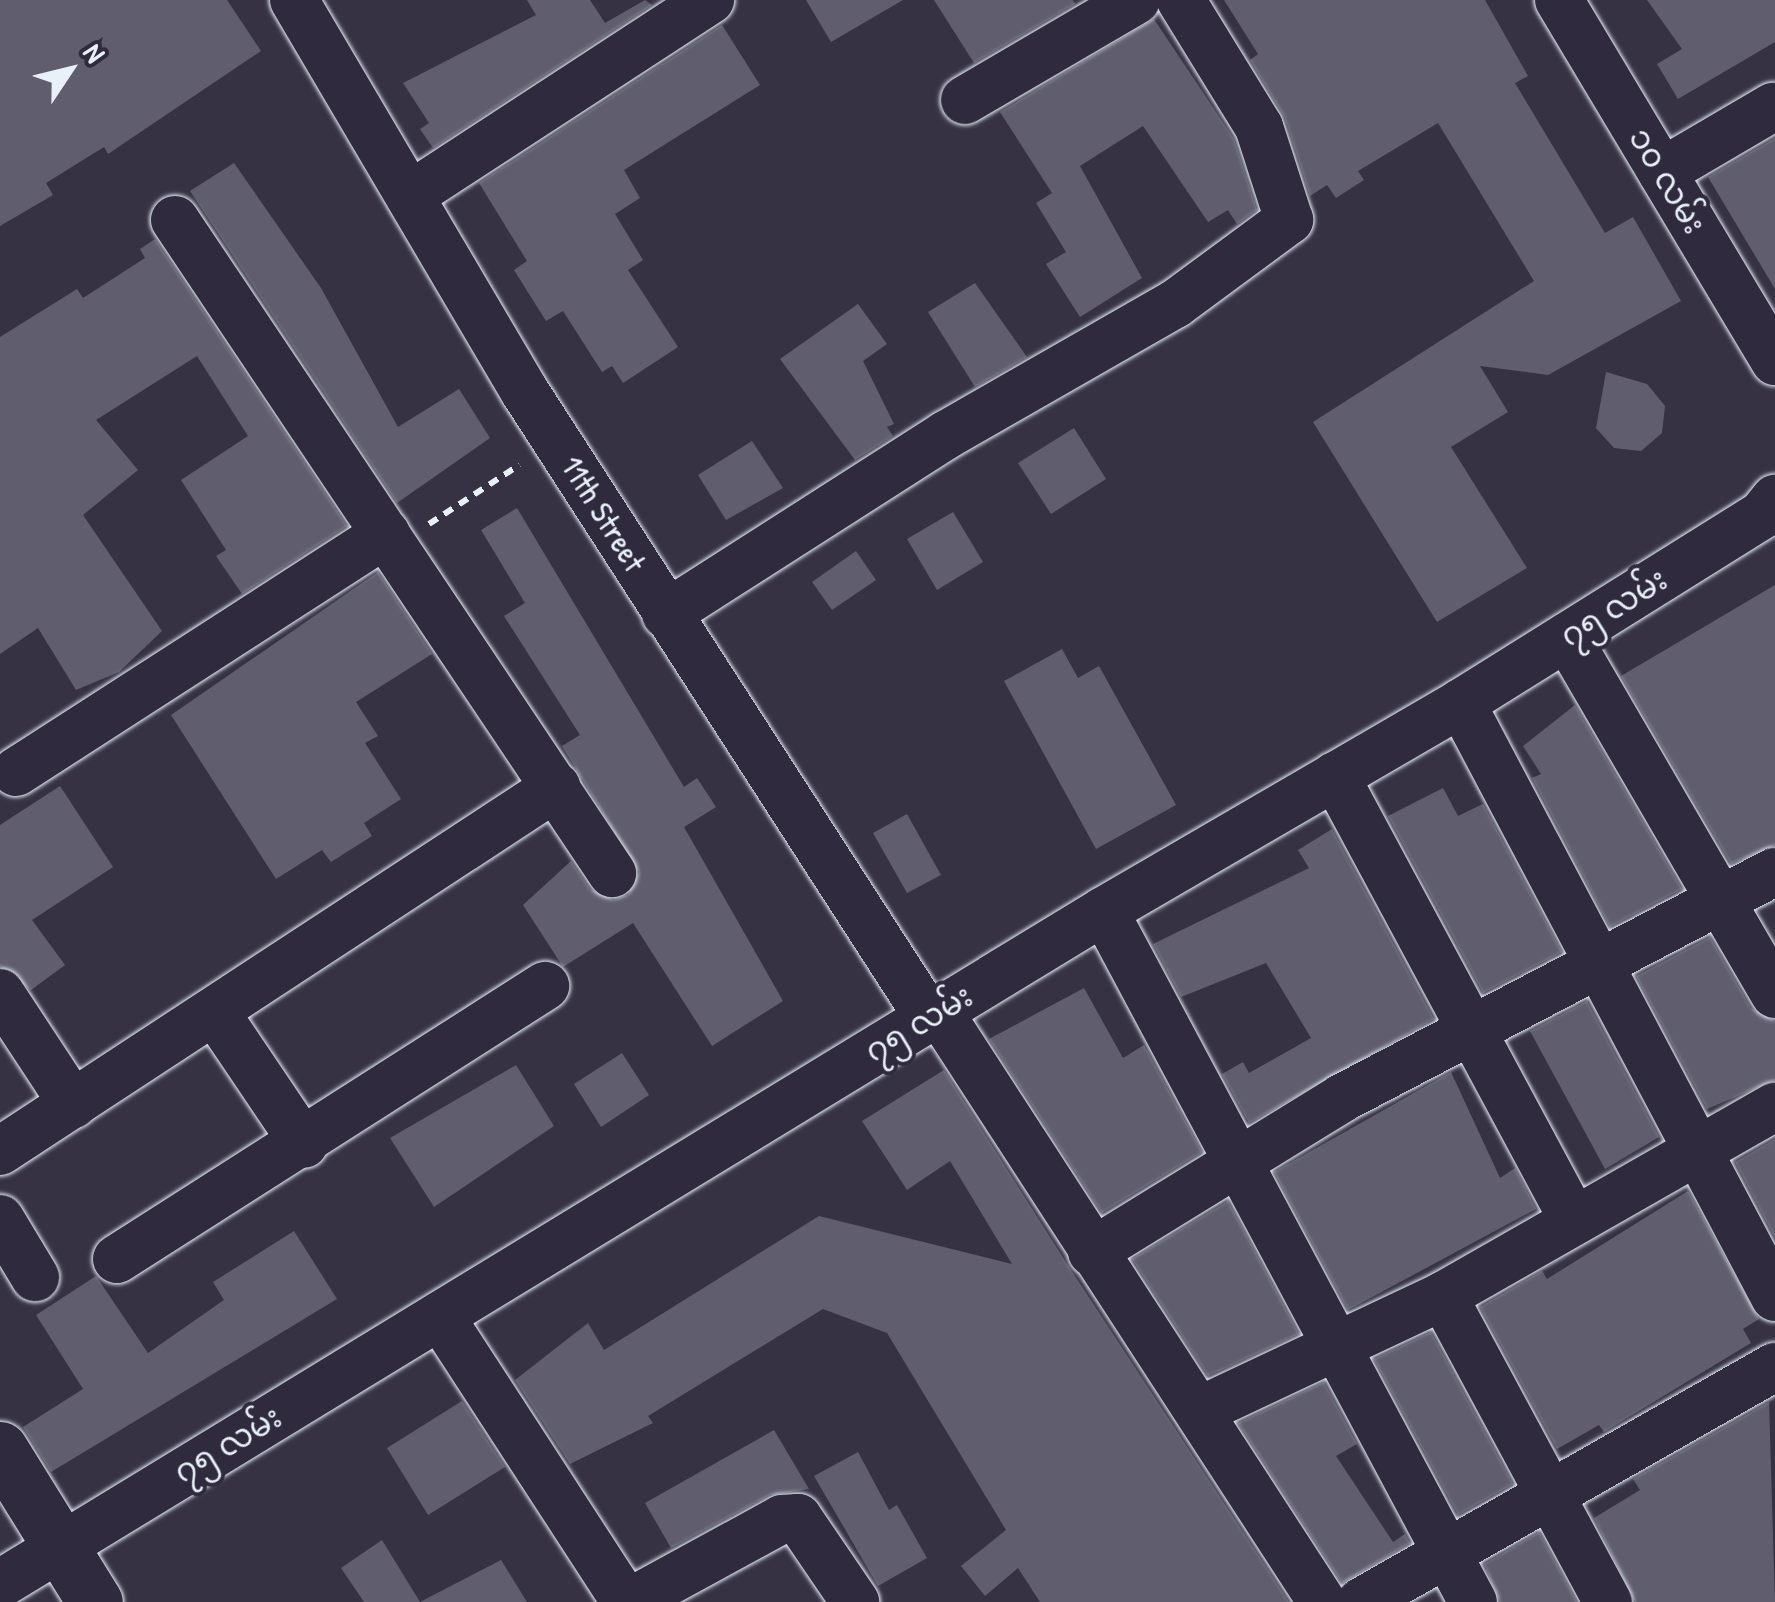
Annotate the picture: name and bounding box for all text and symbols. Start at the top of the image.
north arrow [20,20,120,120]
text: N [75,36,114,70]
street label: ၁၀ လမ်း [1620,121,1714,241]
street label: 11th Street [552,449,654,579]
street label: ၇၅ လမ်း [1554,560,1674,656]
street label: ၇၅ လမ်း [858,977,980,1071]
street label: ၇၅ လမ်း [167,1398,289,1492]

